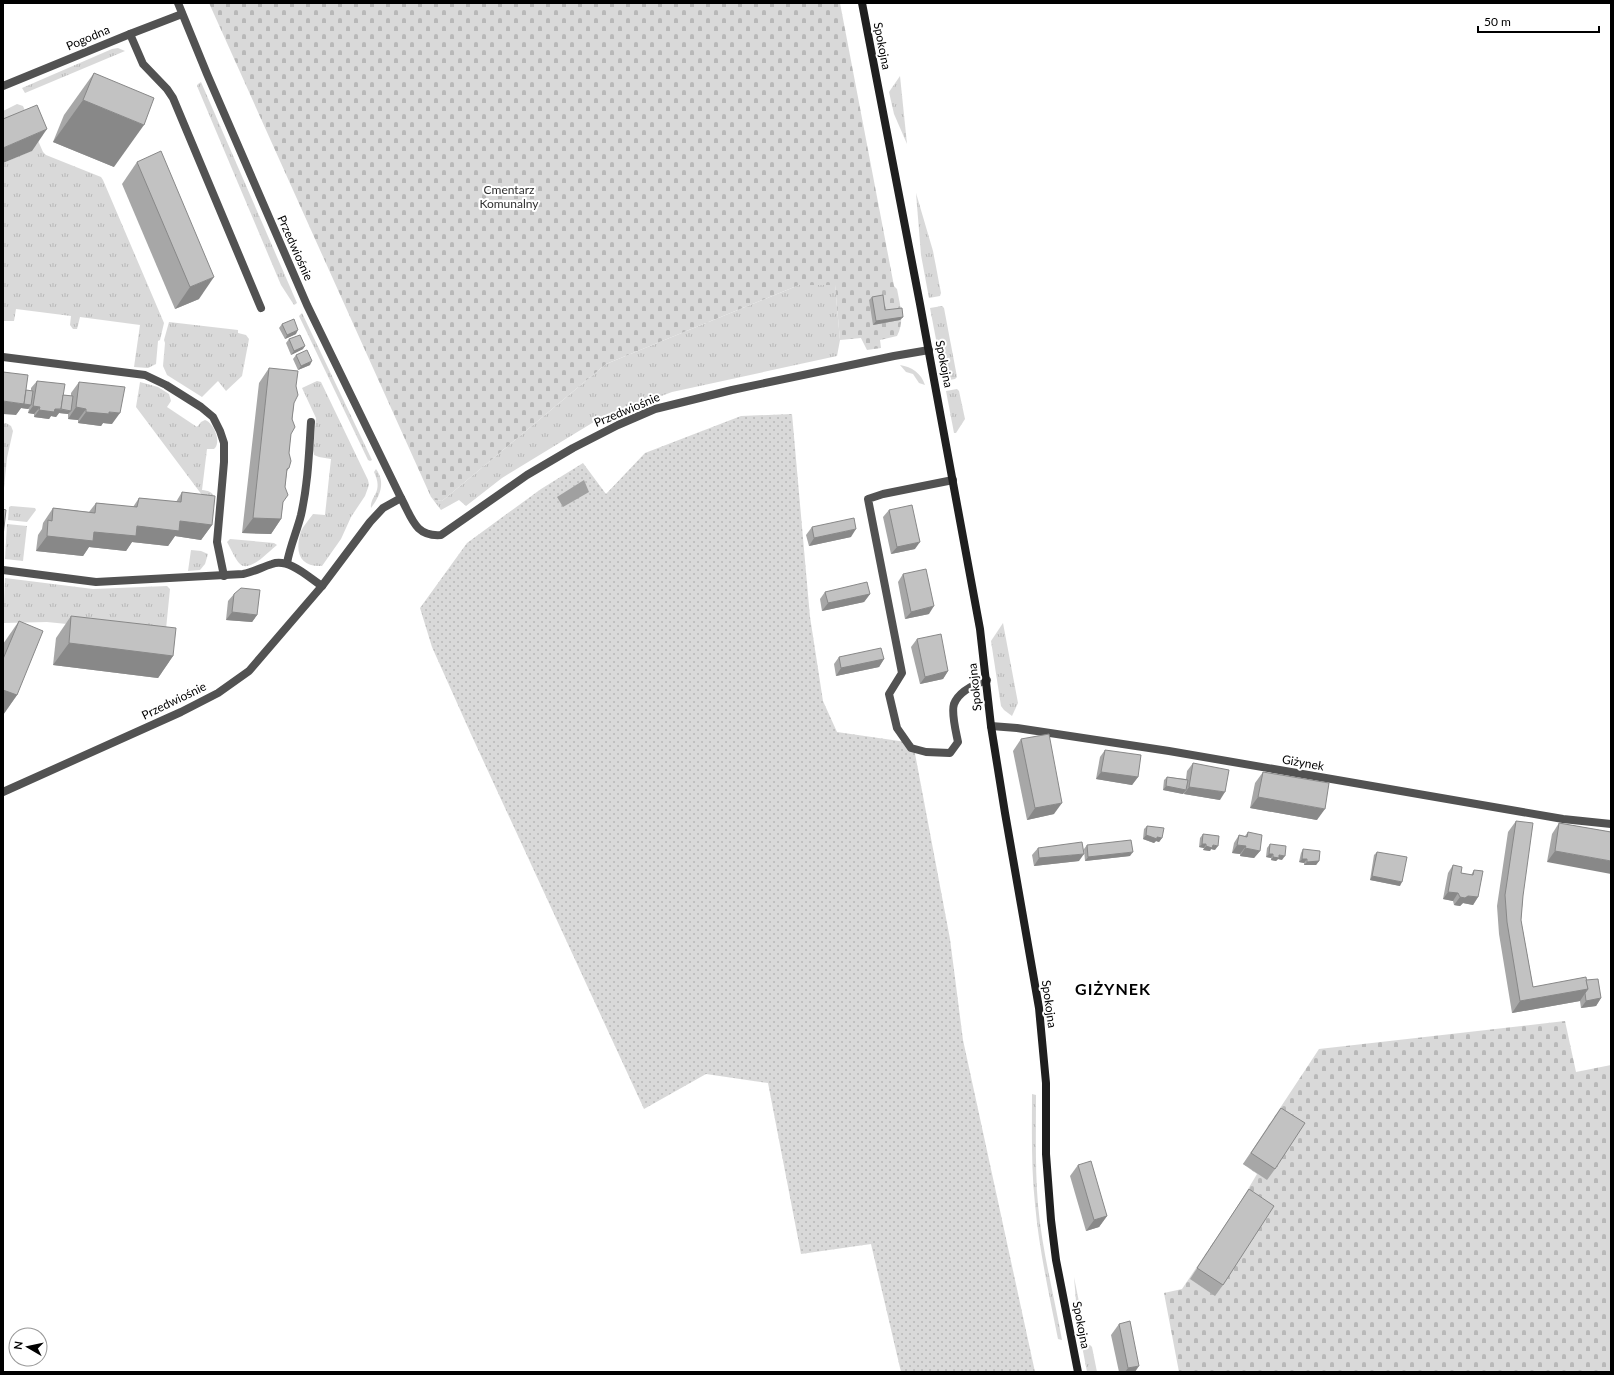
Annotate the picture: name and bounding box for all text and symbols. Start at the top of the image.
scale bar [1478,8,1599,34]
text: 50 m [1484,14,1511,29]
street label: Spokojna [871,21,894,71]
street label: Pogodna [64,22,112,53]
park label: Cmentarz Komunalny [479,182,539,211]
street label: Przedwiośnie [274,213,317,283]
street label: Spokojna [933,339,956,389]
street label: Przedwiośnie [592,389,662,430]
street label: Spokojna [965,662,984,712]
street label: Przedwiośnie [139,678,209,723]
street label: Giżynek [1281,751,1326,774]
street label: Spokojna [1039,979,1060,1029]
district label: GIŻYNEK [1075,979,1151,998]
street label: Spokojna [1070,1300,1093,1350]
north arrow [8,1327,48,1367]
text: N [11,1340,25,1351]

